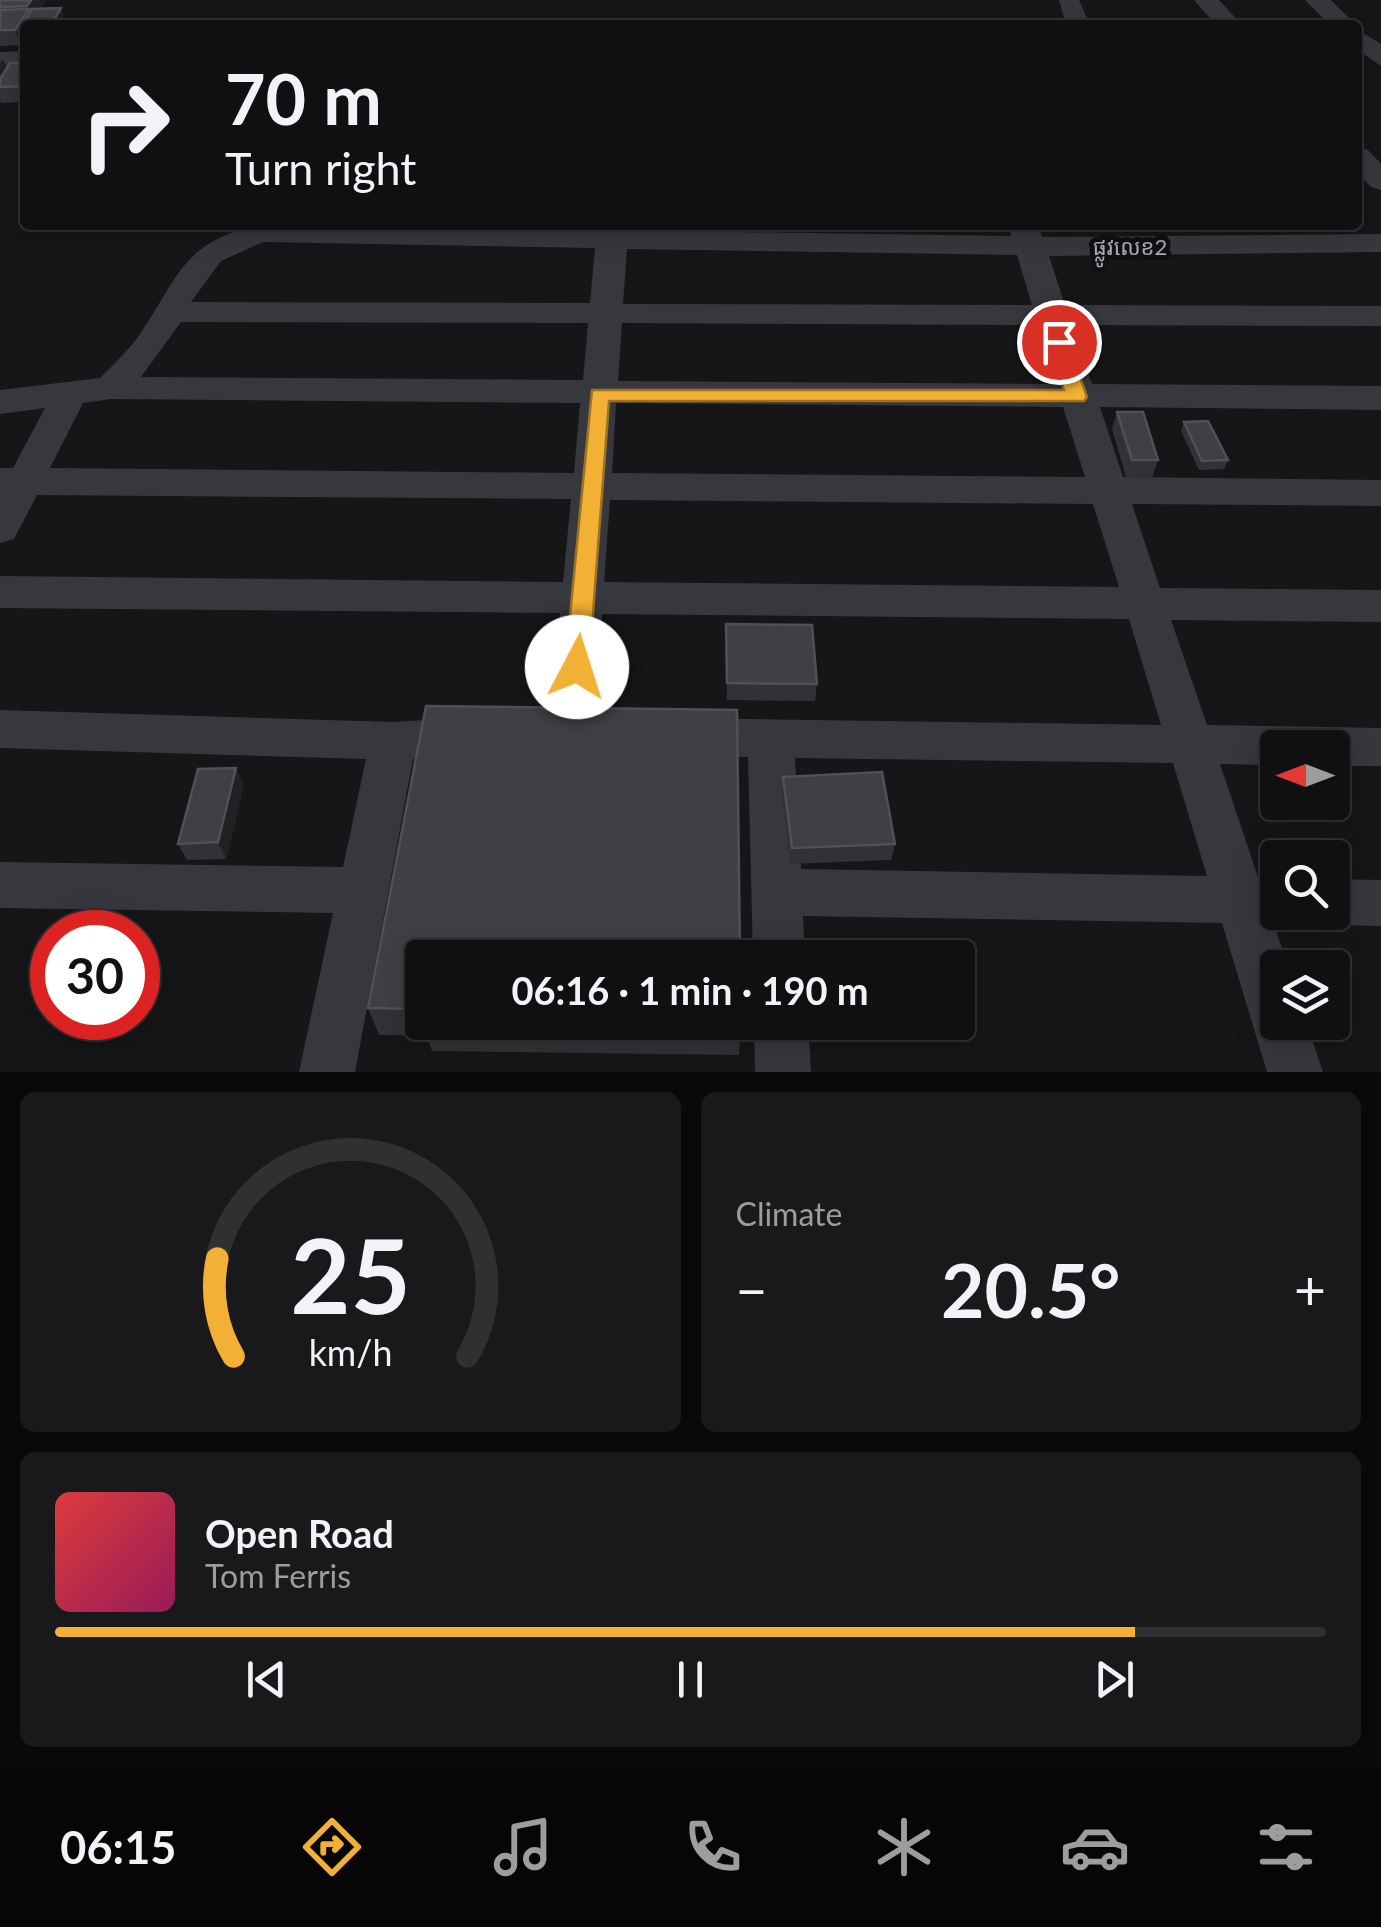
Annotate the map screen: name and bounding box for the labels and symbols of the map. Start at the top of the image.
street label: ផ្លូវលេខ2 [1093,233,1167,268]
pin [1017,300,1102,385]
position arrow [525,615,629,719]
north arrow [1260,730,1350,820]
speed limit sign: 30 [30,910,160,1040]

